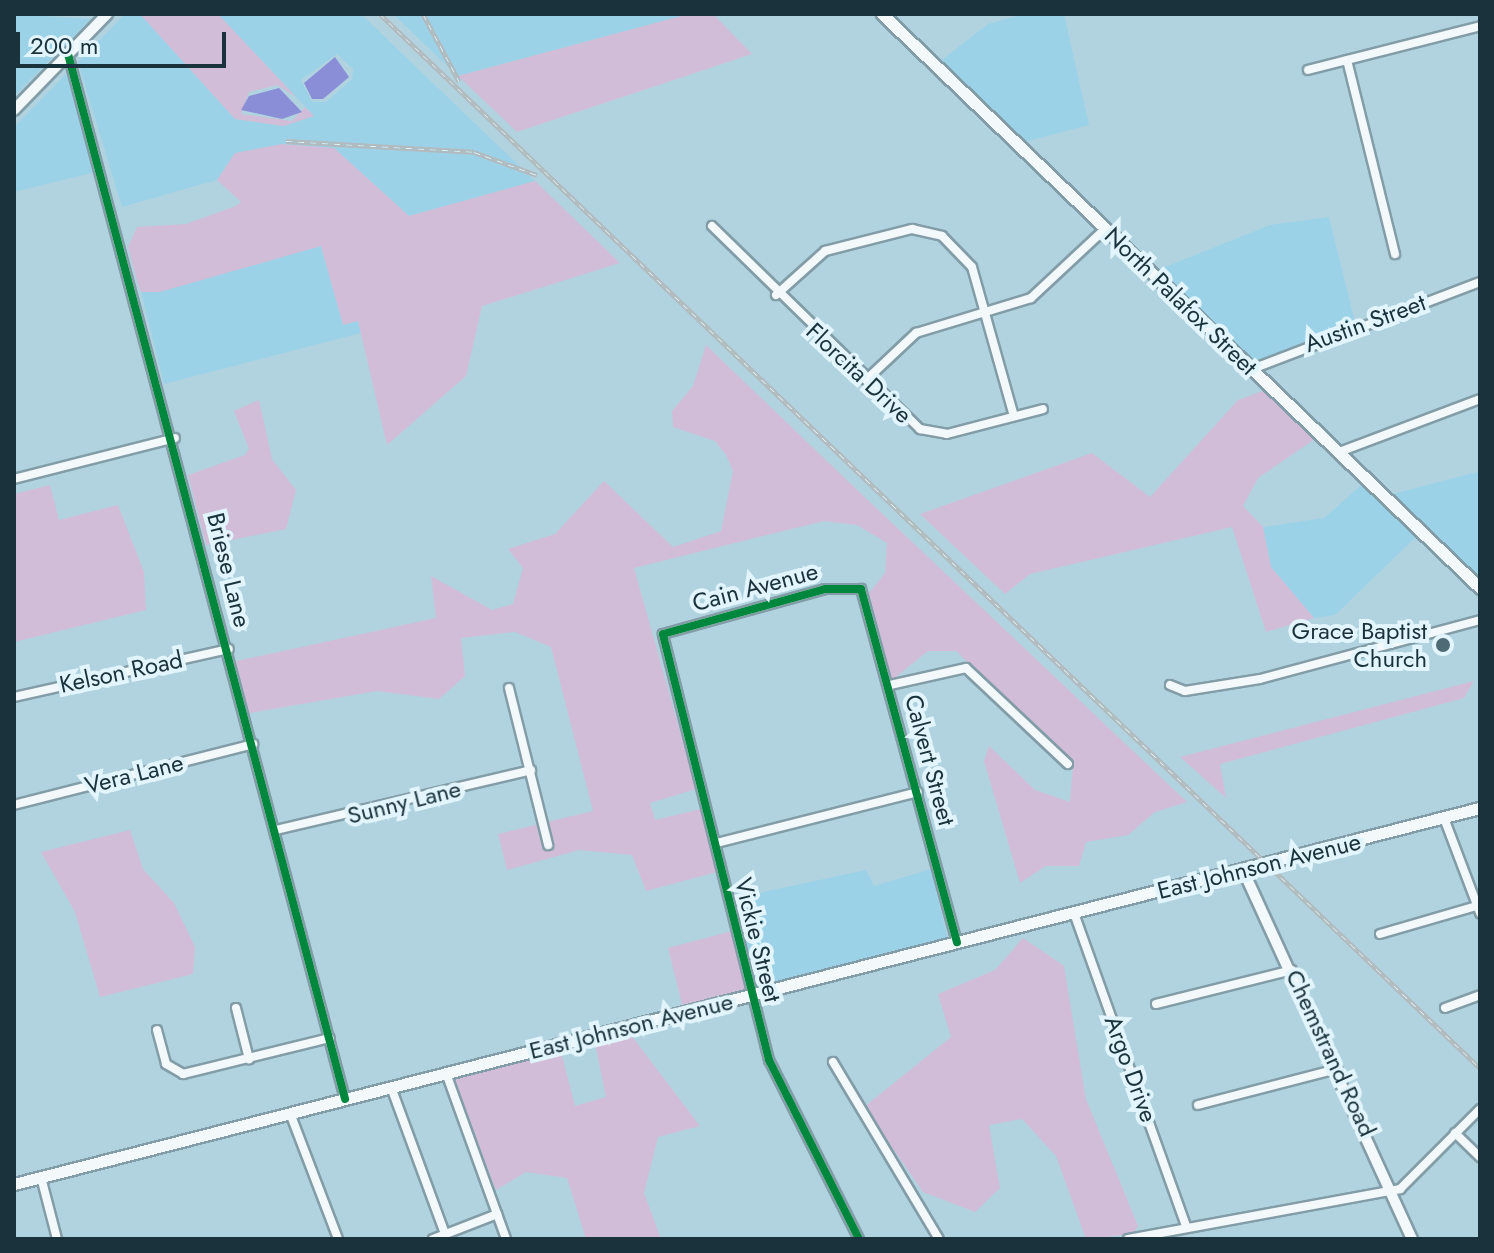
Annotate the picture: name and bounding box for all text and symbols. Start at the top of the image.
scale bar [20,16,230,66]
text: 200 m [30,28,98,63]
street label: North Palafox Street [1099,221,1263,381]
street label: Austin Street [1301,288,1429,358]
street label: Florcita Drive [800,317,918,429]
street label: Briese Lane [201,510,257,630]
street label: Cain Avenue [689,556,821,618]
place label: Grace Baptist Church [1292,617,1427,673]
marker: Grace Baptist Church [1434,636,1452,654]
street label: Kelson Road [57,645,185,699]
street label: Calvert Street [899,691,961,829]
street label: Vera Lane [82,748,186,800]
street label: Sunny Lane [344,774,464,830]
street label: East Johnson Avenue [1154,827,1364,905]
street label: Vickie Street [729,875,787,1005]
street label: Chemstrand Road [1280,965,1382,1141]
street label: East Johnson Avenue [526,987,736,1065]
street label: Argo Drive [1098,1012,1164,1126]

